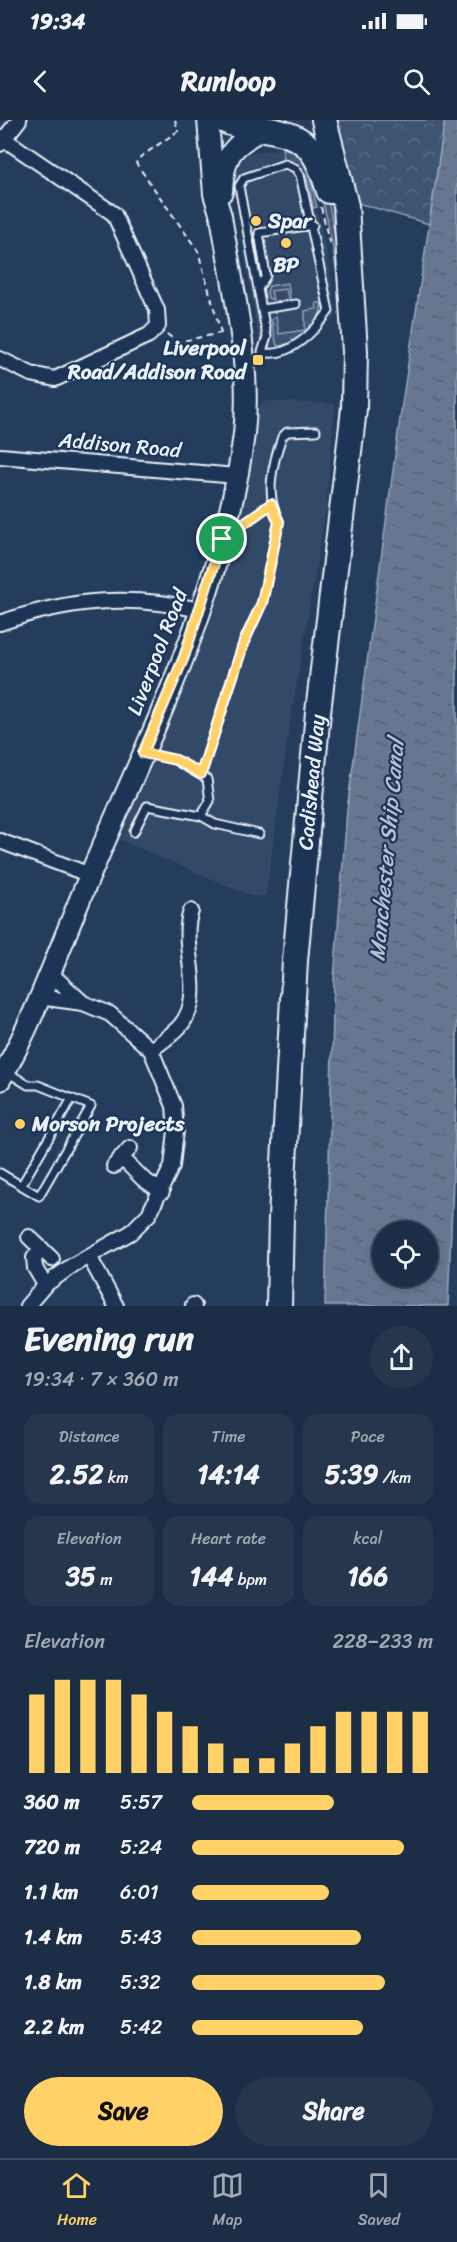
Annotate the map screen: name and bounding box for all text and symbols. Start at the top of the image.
text: 19:34 [30,2,85,41]
text: Runloop [181,57,276,105]
icon: back [24,65,57,98]
icon: search [400,65,433,98]
place label: Spar [267,202,314,240]
marker: Spar [249,214,263,228]
marker: BP [279,236,293,250]
place label: BP [273,246,299,284]
place label: Liverpool Road/Addison Road [67,329,248,391]
marker: Liverpool Road/Addison Road [251,353,265,367]
street label: Addison Road [56,421,185,469]
pin [196,513,247,564]
icon: arrive [205,522,238,555]
street label: Liverpool Road [115,581,199,721]
street label: Cadishead Way [286,713,337,852]
water label: Manchester Ship Canal [357,733,416,963]
place label: Morson Projects [31,1105,185,1143]
marker: Morson Projects [13,1117,27,1131]
map controls [372,1221,438,1287]
button: locate [372,1221,438,1287]
text: Evening run [24,1310,194,1368]
button: share [370,1326,433,1389]
text: 19:34 · 7 × 360 m [24,1362,179,1397]
text: Distance [59,1422,120,1451]
text: Time [212,1422,245,1451]
text: Pace [351,1422,385,1451]
text: 2.52 [50,1451,104,1497]
text: 14:14 [197,1451,260,1497]
text: 5:39 [324,1451,378,1497]
text: km [104,1463,129,1492]
text: /km [378,1463,411,1492]
text: Elevation [57,1524,122,1553]
text: Heart rate [191,1524,266,1553]
text: kcal [353,1524,382,1553]
text: 35 [66,1553,96,1599]
text: 144 [190,1553,233,1599]
text: 166 [347,1553,388,1599]
text: m [96,1565,112,1594]
text: bpm [233,1565,267,1594]
text: Elevation [24,1624,105,1659]
text: 228–233 m [332,1624,433,1659]
text: 360 m [24,1785,80,1820]
text: 5:57 [120,1785,162,1820]
text: 720 m [24,1830,80,1865]
text: 5:24 [120,1830,162,1865]
text: 1.1 km [24,1875,78,1910]
text: 6:01 [120,1875,159,1910]
text: 1.4 km [24,1920,82,1955]
text: 5:43 [120,1920,162,1955]
text: 1.8 km [24,1965,82,2000]
text: 5:32 [120,1965,161,2000]
text: 2.2 km [24,2010,84,2045]
text: 5:42 [120,2010,162,2045]
button: Save [24,2077,223,2146]
button: Share [235,2077,433,2146]
tab: Home [57,2169,97,2234]
tab: Map [211,2169,244,2234]
tab: Saved [358,2169,400,2234]

